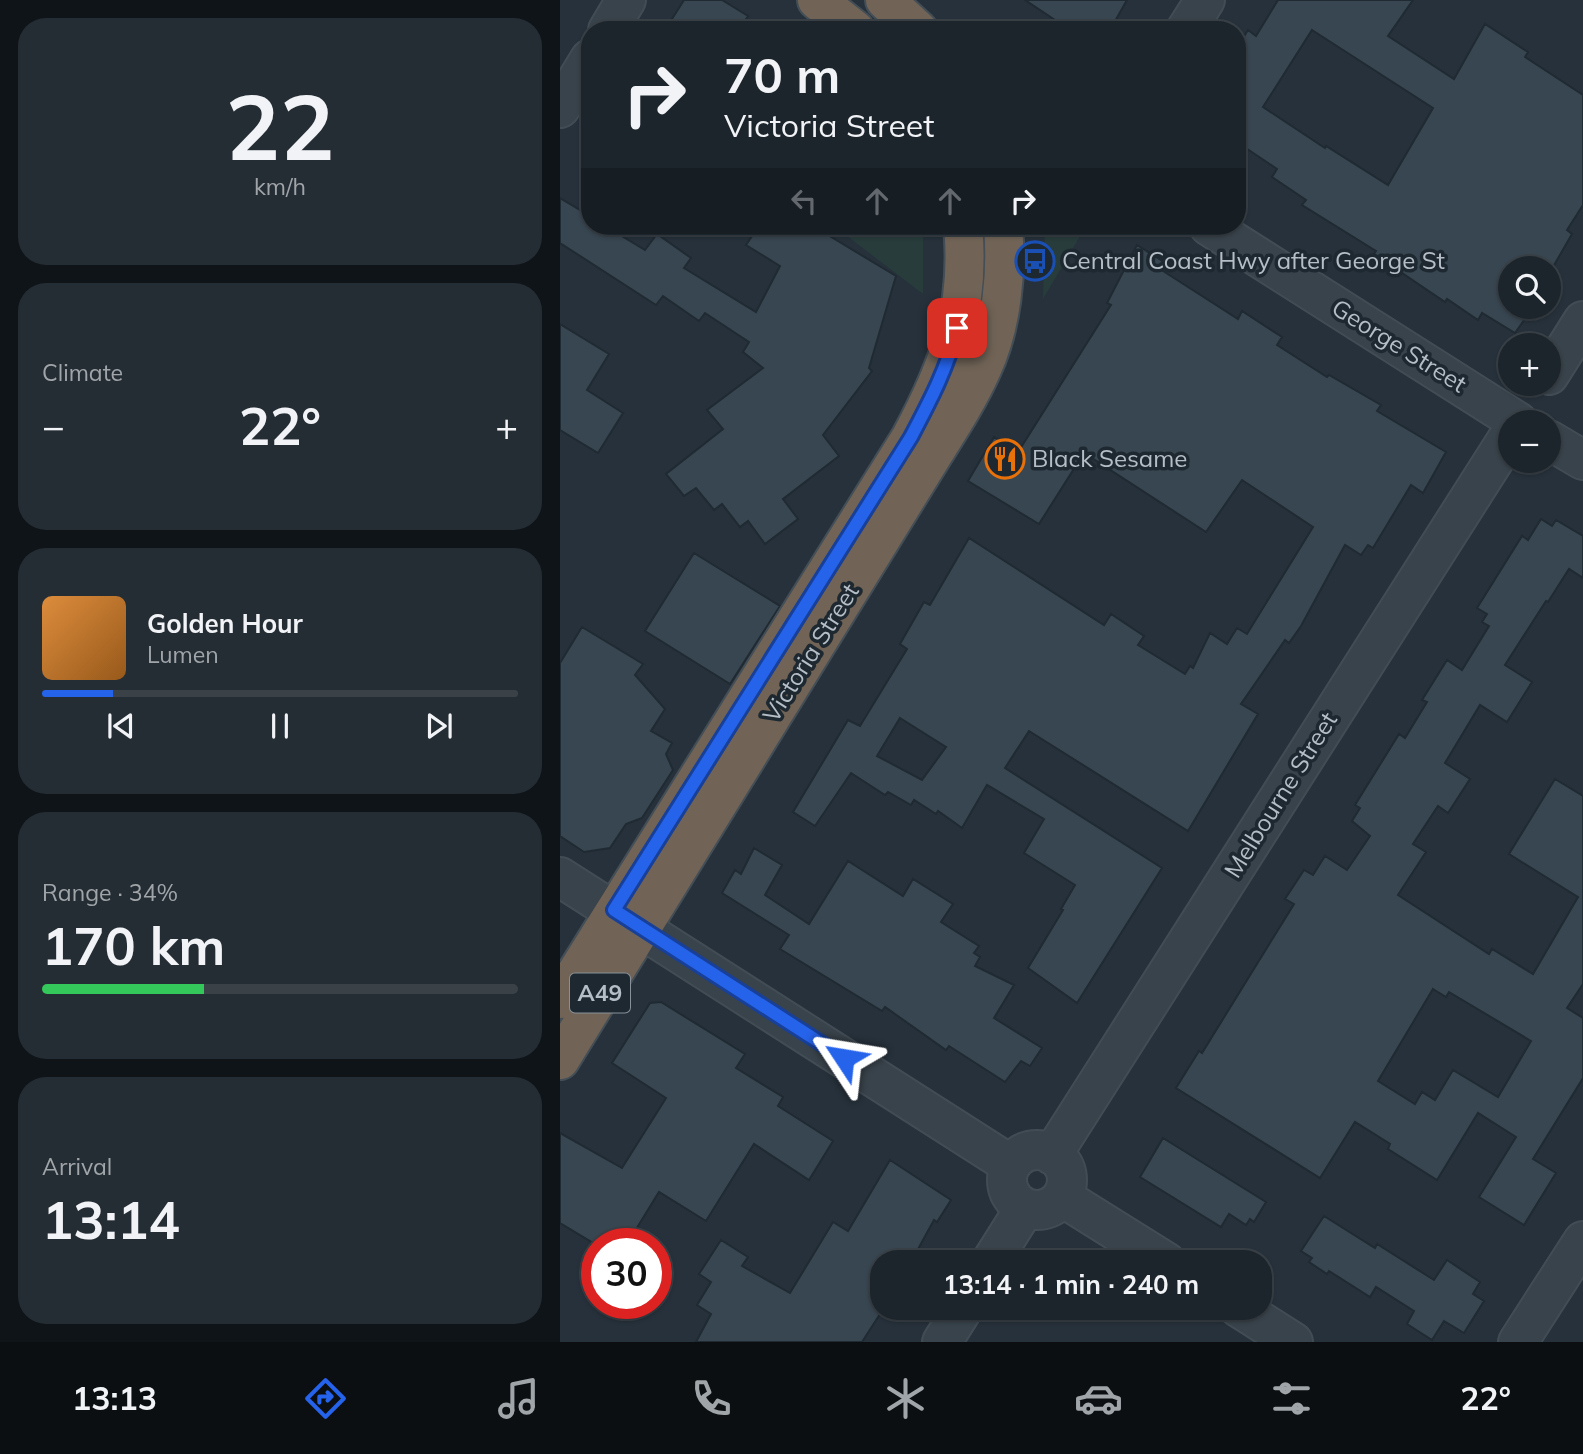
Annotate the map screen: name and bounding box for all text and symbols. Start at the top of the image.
text: 70 m [724,44,840,105]
icon: right [609,49,700,140]
text: 22 [225,69,335,183]
text: Victoria Street [724,105,934,145]
text: km/h [254,172,306,201]
icon: left [785,182,823,220]
icon: ahead [858,182,896,220]
icon: ahead [931,182,969,220]
icon: right [1004,182,1042,220]
bus stop icon: Central Coast Hwy after George St [1014,240,1056,282]
place label: Central Coast Hwy after George St [1062,245,1445,275]
map controls [1498,256,1561,473]
button: search [1498,256,1561,319]
street label: George Street [1327,292,1472,398]
pin [927,298,987,358]
icon: arrive [938,309,976,347]
button: + [1498,333,1561,396]
text: Climate [42,358,123,387]
text: 22° [239,393,321,458]
text: − [42,402,65,450]
text: + [495,402,518,450]
button: − [1498,410,1561,473]
restaurant icon: Black Sesame [984,438,1026,480]
place label: Black Sesame [1032,443,1187,473]
street label: Victoria Street [756,578,865,727]
text: Golden Hour [147,607,303,640]
text: Lumen [147,640,219,669]
street label: Melbourne Street [1217,706,1343,883]
icon: previous [102,707,140,745]
icon: pause [261,707,299,745]
icon: next [420,707,458,745]
text: Range · 34% [42,878,178,907]
text: 170 km [42,913,225,978]
road number: A49 [570,974,630,1012]
position arrow [807,1021,881,1095]
text: Arrival [42,1152,112,1181]
text: 13:14 [42,1187,180,1252]
speed limit sign: 30 [581,1228,672,1319]
text: 13:14 · 1 min · 240 m [943,1268,1199,1301]
icon: directions [301,1374,350,1423]
icon: music [494,1374,543,1423]
icon: phone [687,1374,736,1423]
icon: climate [881,1374,930,1423]
icon: car [1074,1374,1123,1423]
icon: filters [1267,1374,1316,1423]
text: 13:13 [72,1378,157,1418]
text: 22° [1460,1378,1511,1418]

